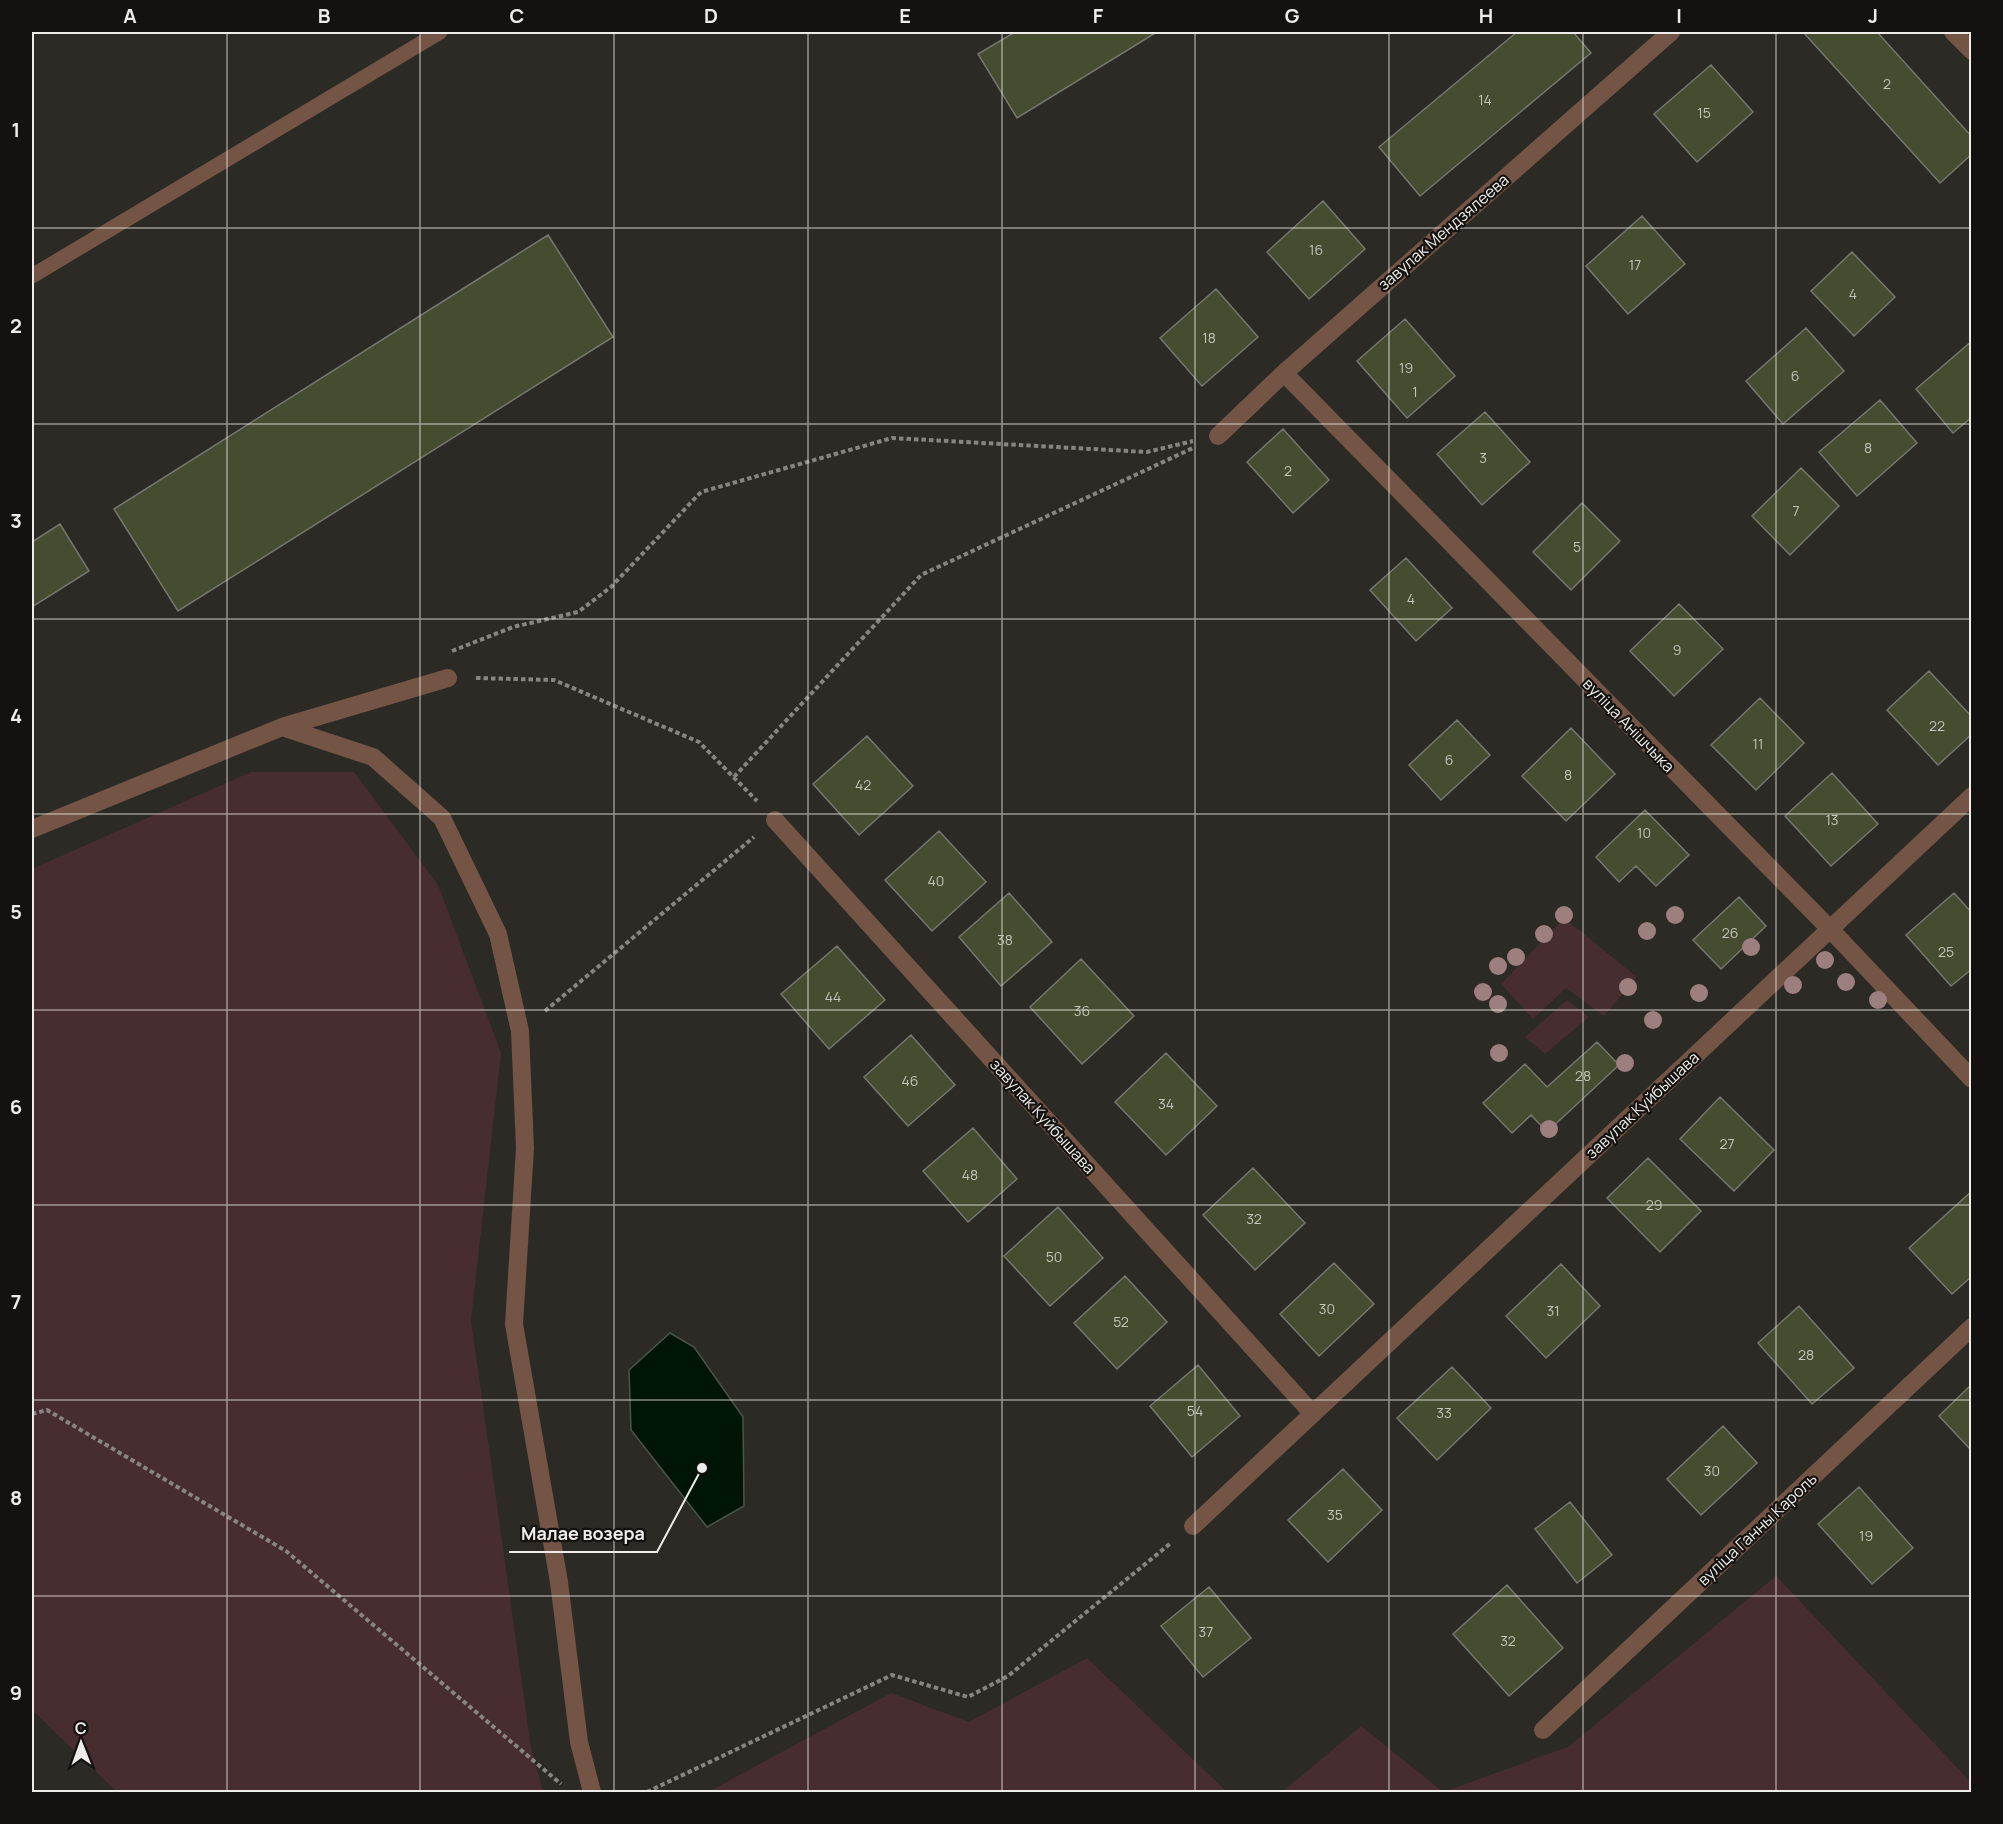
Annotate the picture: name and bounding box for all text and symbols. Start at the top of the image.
text: A [123,2,137,29]
text: B [318,2,331,29]
text: C [510,2,524,29]
text: D [704,2,718,29]
text: E [899,2,911,29]
text: F [1093,2,1104,29]
text: G [1285,2,1300,29]
text: H [1479,2,1493,29]
text: I [1676,2,1682,29]
text: J [1868,2,1878,29]
house number: 2 [1883,74,1891,93]
house number: 14 [1478,90,1492,109]
house number: 15 [1697,103,1711,122]
text: 1 [12,116,20,143]
street label: завулак Мендзялеева [1373,169,1513,295]
house number: 16 [1309,240,1323,259]
house number: 17 [1629,255,1641,274]
house number: 4 [1849,284,1857,303]
text: 2 [10,312,22,339]
house number: 18 [1202,328,1216,347]
house number: 19 [1399,358,1413,377]
house number: 6 [1791,366,1799,385]
house number: 1 [1412,382,1418,401]
house number: 8 [1864,438,1872,457]
house number: 3 [1479,448,1487,467]
house number: 2 [1284,461,1292,480]
house number: 7 [1792,501,1800,520]
text: 3 [10,507,22,534]
house number: 5 [1573,537,1581,556]
house number: 4 [1407,589,1415,608]
house number: 9 [1673,640,1681,659]
street label: вуліца Анішчыка [1578,673,1680,777]
text: 4 [10,702,22,729]
house number: 22 [1929,716,1945,735]
house number: 11 [1753,734,1763,753]
house number: 6 [1445,750,1453,769]
house number: 8 [1564,765,1572,784]
house number: 42 [855,775,871,794]
house number: 13 [1825,810,1839,829]
house number: 10 [1637,823,1651,842]
house number: 40 [928,871,944,890]
text: 5 [10,898,22,925]
house number: 26 [1722,923,1738,942]
house number: 38 [997,930,1013,949]
house number: 25 [1938,942,1954,961]
house number: 44 [825,987,841,1006]
house number: 36 [1074,1001,1090,1020]
street label: завулак Куйбышава [1580,1047,1704,1163]
street label: завулак Куйбышава [985,1054,1101,1178]
house number: 28 [1575,1066,1591,1085]
house number: 46 [902,1071,918,1090]
text: 6 [10,1093,22,1120]
house number: 34 [1158,1094,1174,1113]
house number: 27 [1719,1134,1735,1153]
house number: 48 [962,1165,978,1184]
house number: 29 [1646,1195,1662,1214]
house number: 32 [1246,1209,1262,1228]
house number: 50 [1046,1247,1062,1266]
text: 7 [11,1288,21,1315]
house number: 30 [1319,1299,1335,1318]
house number: 31 [1546,1301,1560,1320]
house number: 52 [1113,1312,1129,1331]
house number: 28 [1798,1345,1814,1364]
house number: 54 [1187,1401,1203,1420]
house number: 33 [1436,1403,1452,1422]
house number: 30 [1704,1461,1720,1480]
street label: вуліца Ганны Кароль [1693,1468,1821,1590]
text: 8 [10,1484,22,1511]
house number: 35 [1327,1505,1343,1524]
callout: Малае возера [509,1516,657,1552]
text: Малае возера [521,1521,645,1545]
house number: 19 [1859,1526,1873,1545]
house number: 37 [1199,1622,1213,1641]
house number: 32 [1500,1631,1516,1650]
text: 9 [10,1679,22,1706]
north arrow [51,1713,111,1773]
text: С [75,1717,87,1739]

